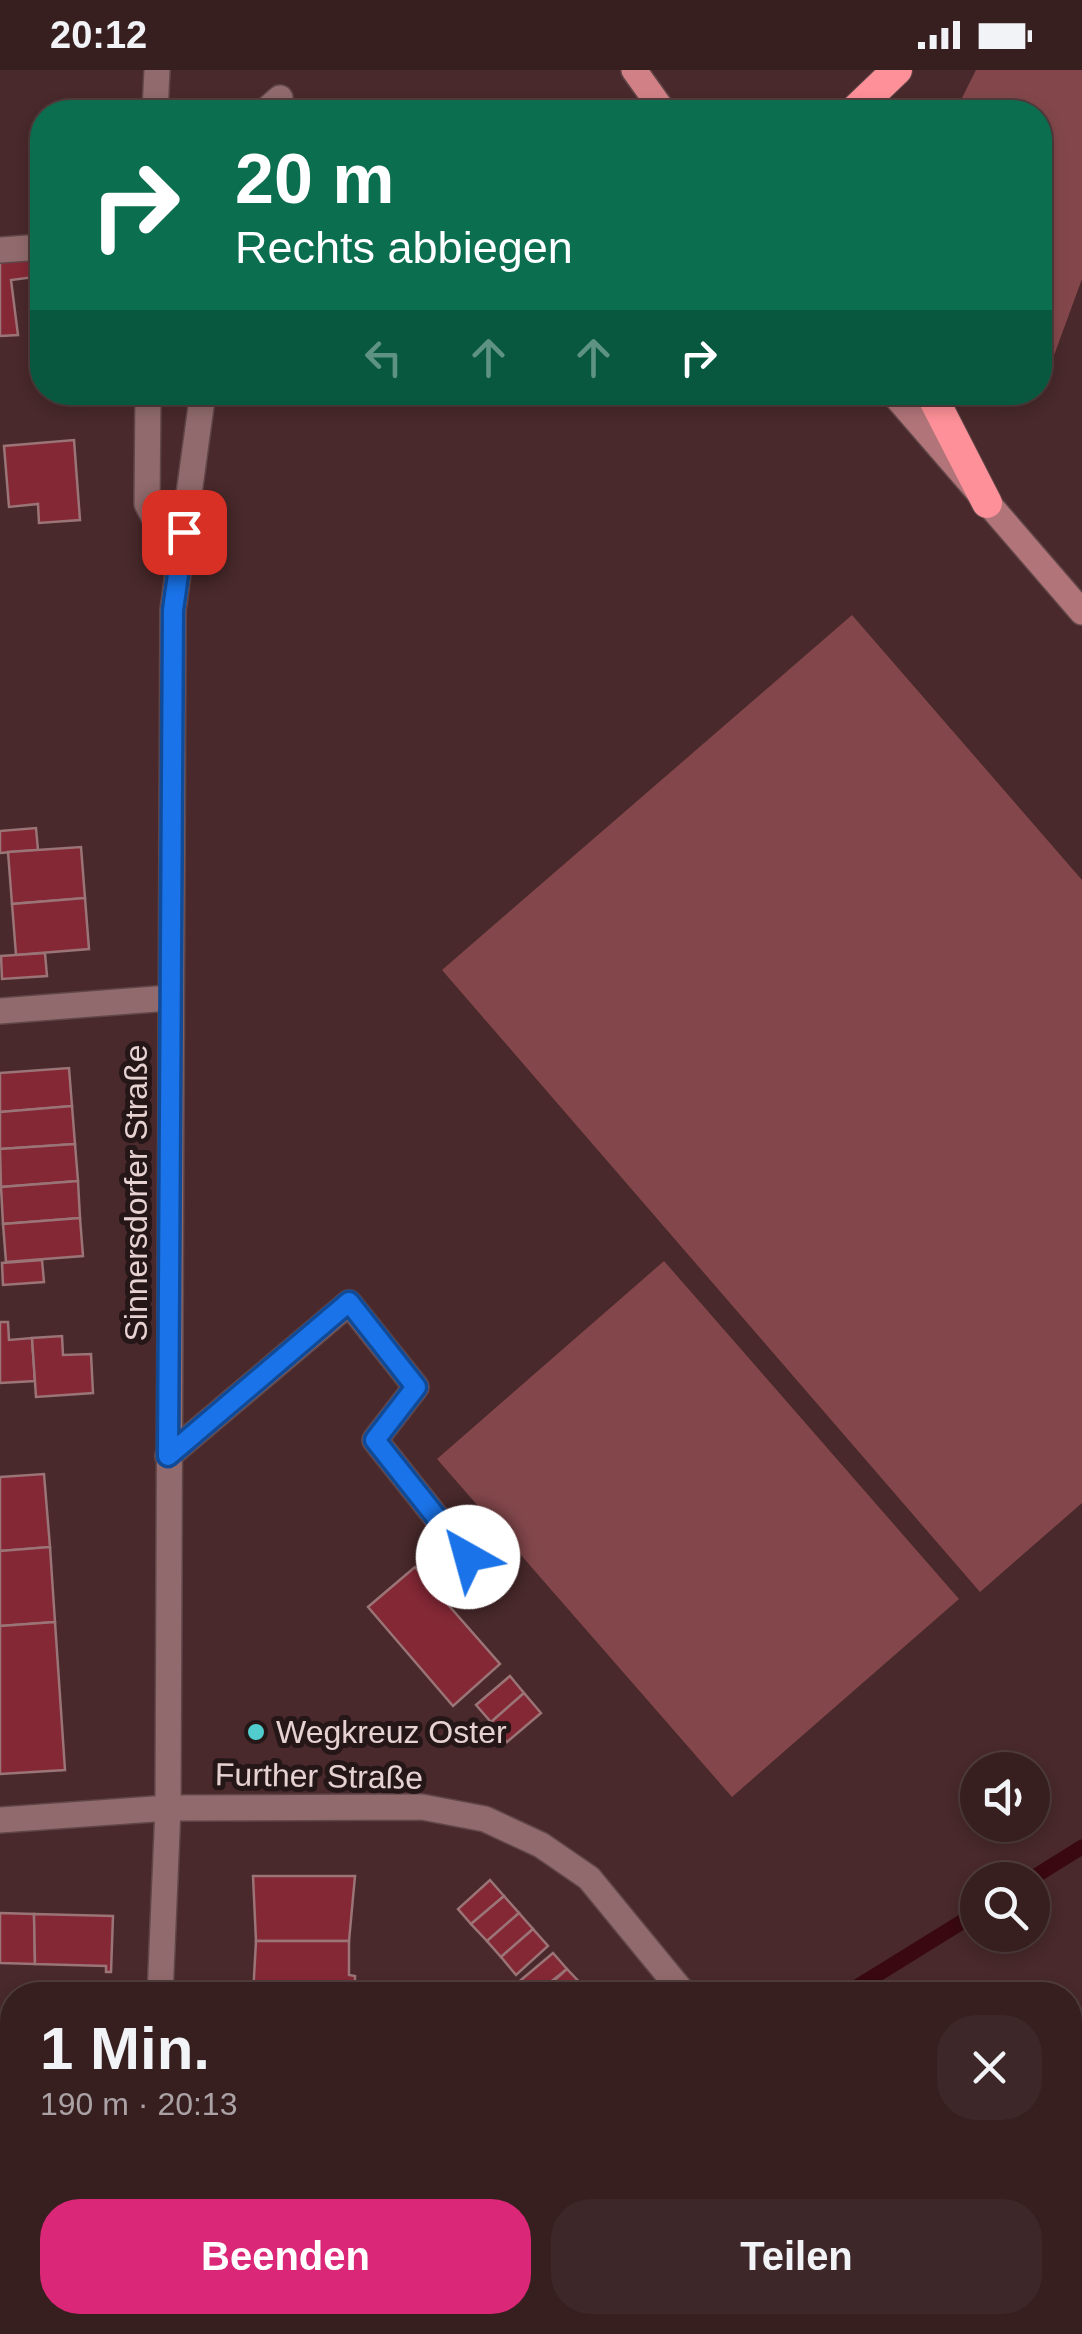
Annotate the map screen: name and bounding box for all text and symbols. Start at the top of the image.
text: 20:12 [50,14,147,56]
icon: right [70,140,200,270]
text: 20 m [235,140,395,218]
text: Rechts abbiegen [235,222,573,273]
icon: left [356,330,411,385]
icon: ahead [461,330,516,385]
icon: ahead [566,330,621,385]
icon: right [671,330,726,385]
pin [142,490,227,575]
icon: arrive [157,505,212,560]
street label: Sinnersdorfer Straße [118,1044,154,1342]
position arrow [416,1505,520,1609]
place label: Wegkreuz Oster [276,1714,507,1750]
marker: Wegkreuz Oster [245,1721,267,1743]
map controls [960,1752,1050,1952]
button: sound [960,1752,1050,1842]
street label: Further Straße [215,1756,423,1796]
button: search [960,1862,1050,1952]
text: 1 Min. [40,2015,210,2082]
button: close [937,2015,1042,2120]
text: 190 m · 20:13 [40,2086,237,2122]
button: Beenden [40,2199,531,2314]
button: Teilen [551,2199,1042,2314]

